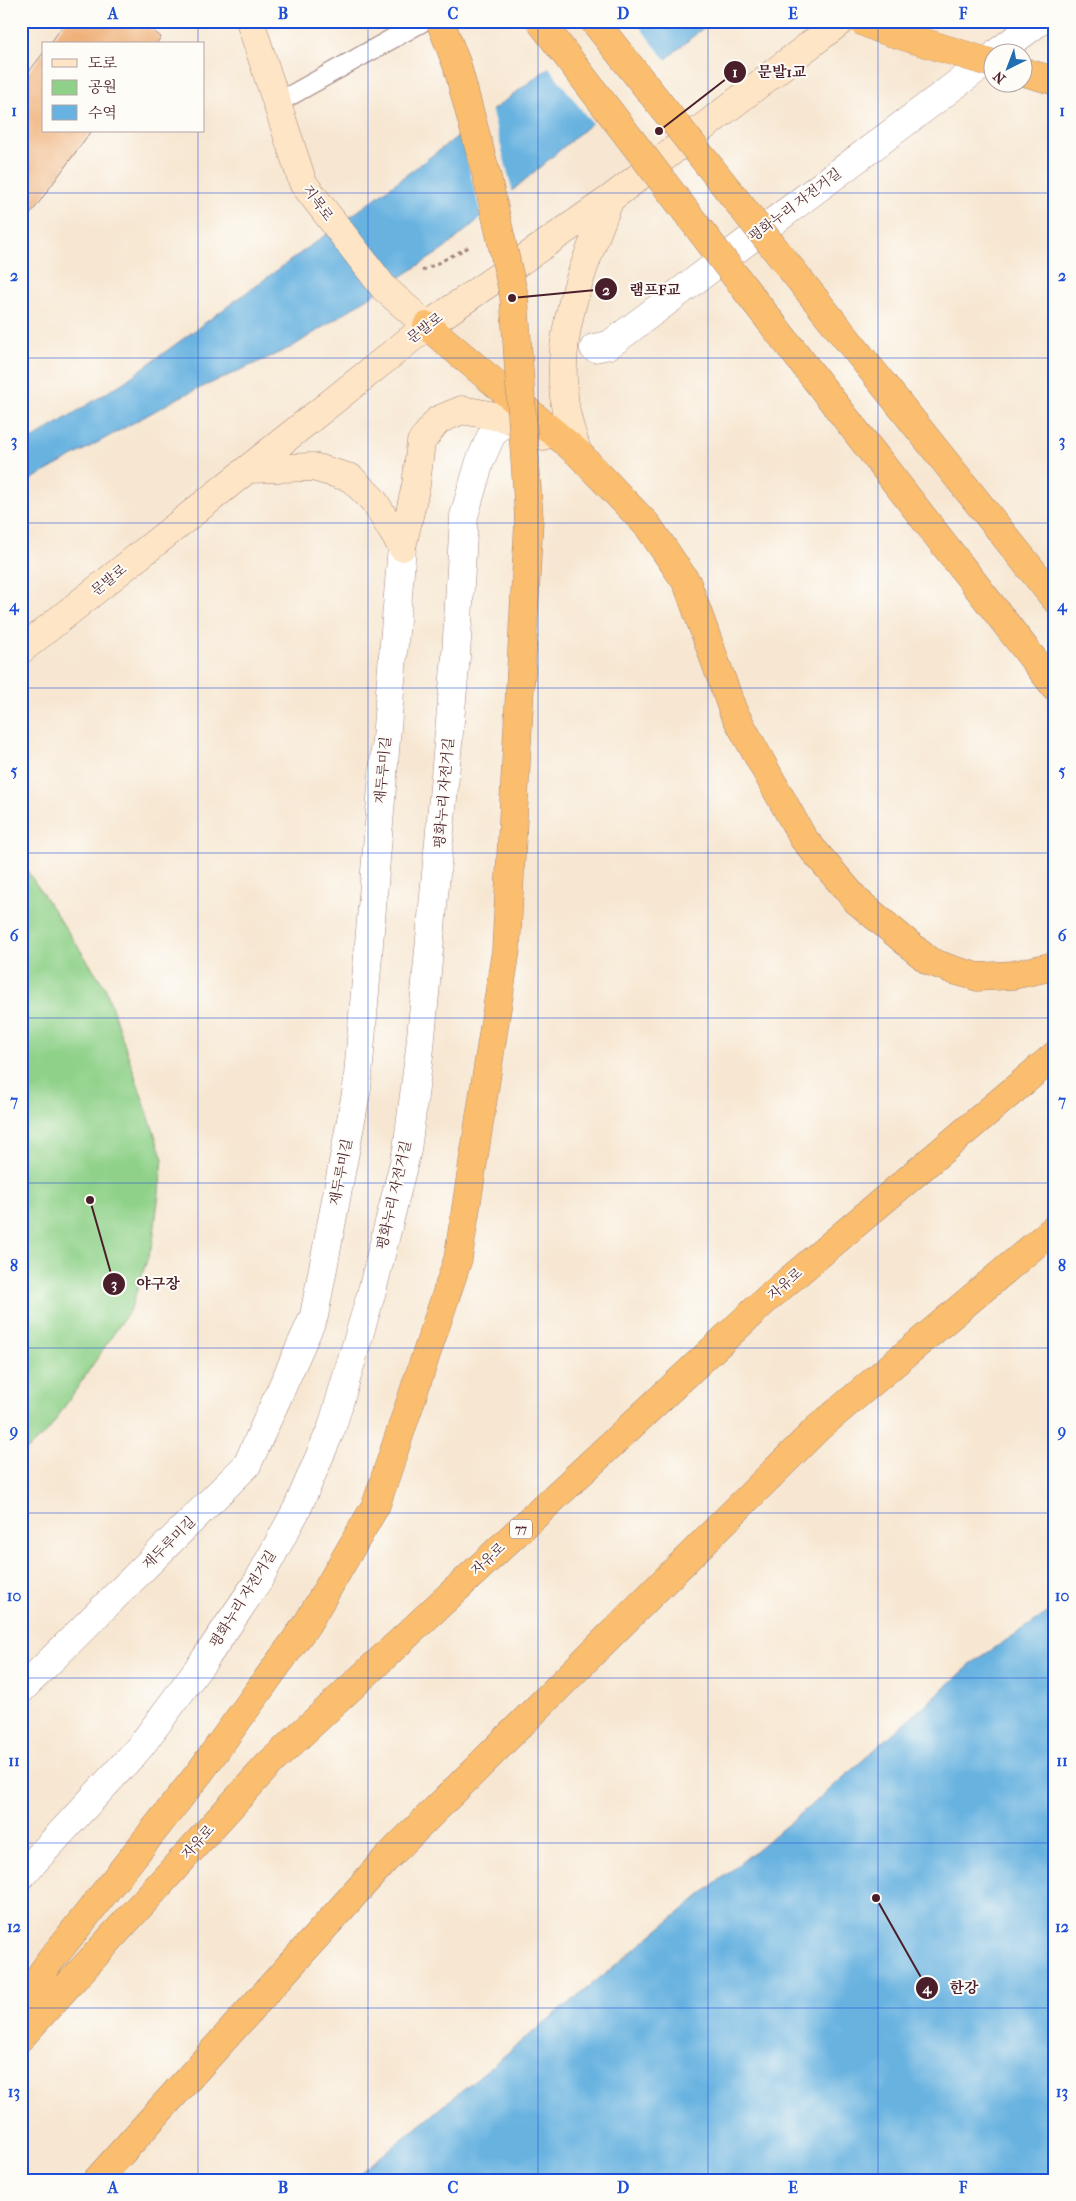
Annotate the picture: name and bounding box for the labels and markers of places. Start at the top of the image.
callout: 문발1교 [722,57,816,87]
callout: 램프F교 [594,274,690,304]
callout: 야구장 [101,1269,190,1299]
callout: 한강 [914,1973,988,2003]

